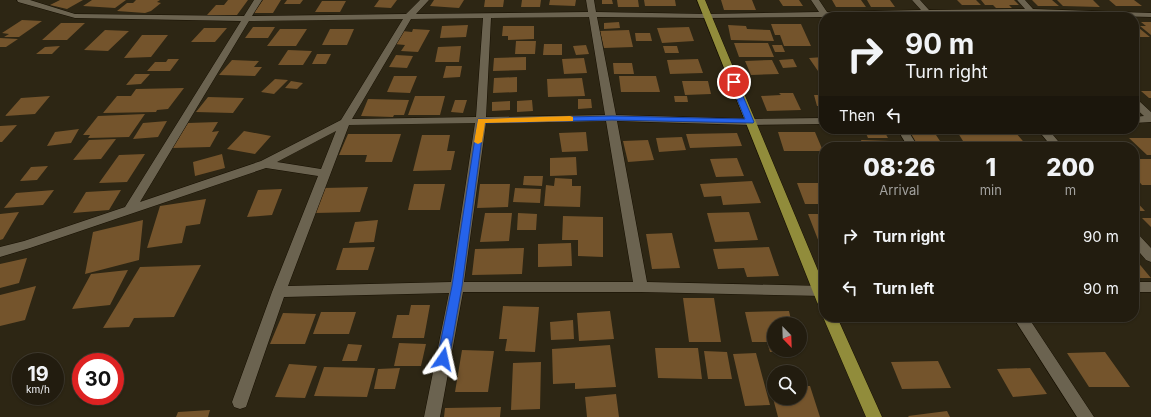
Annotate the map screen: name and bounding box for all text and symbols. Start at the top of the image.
text: 90 m [905,27,974,61]
icon: right [839,28,891,80]
text: Turn right [905,61,988,82]
pin [717,65,751,99]
icon: arrive [723,71,745,93]
icon: left [883,104,905,126]
text: Then [839,106,875,125]
text: 08:26 [863,153,935,182]
text: 1 [986,153,996,182]
text: 200 [1046,153,1095,182]
text: Arrival [879,182,919,198]
text: min [980,182,1002,198]
text: m [1065,182,1076,198]
icon: right [839,225,861,247]
text: Turn right [873,227,945,246]
text: 90 m [1083,227,1119,246]
icon: left [839,277,861,299]
text: Turn left [873,279,934,298]
text: 90 m [1083,279,1119,298]
north arrow [767,317,807,357]
map controls [767,317,807,405]
position arrow [422,338,464,380]
speed limit sign: 30 [72,353,124,405]
text: 19 [27,362,49,386]
button: search [767,365,807,405]
text: km/h [26,383,50,395]

